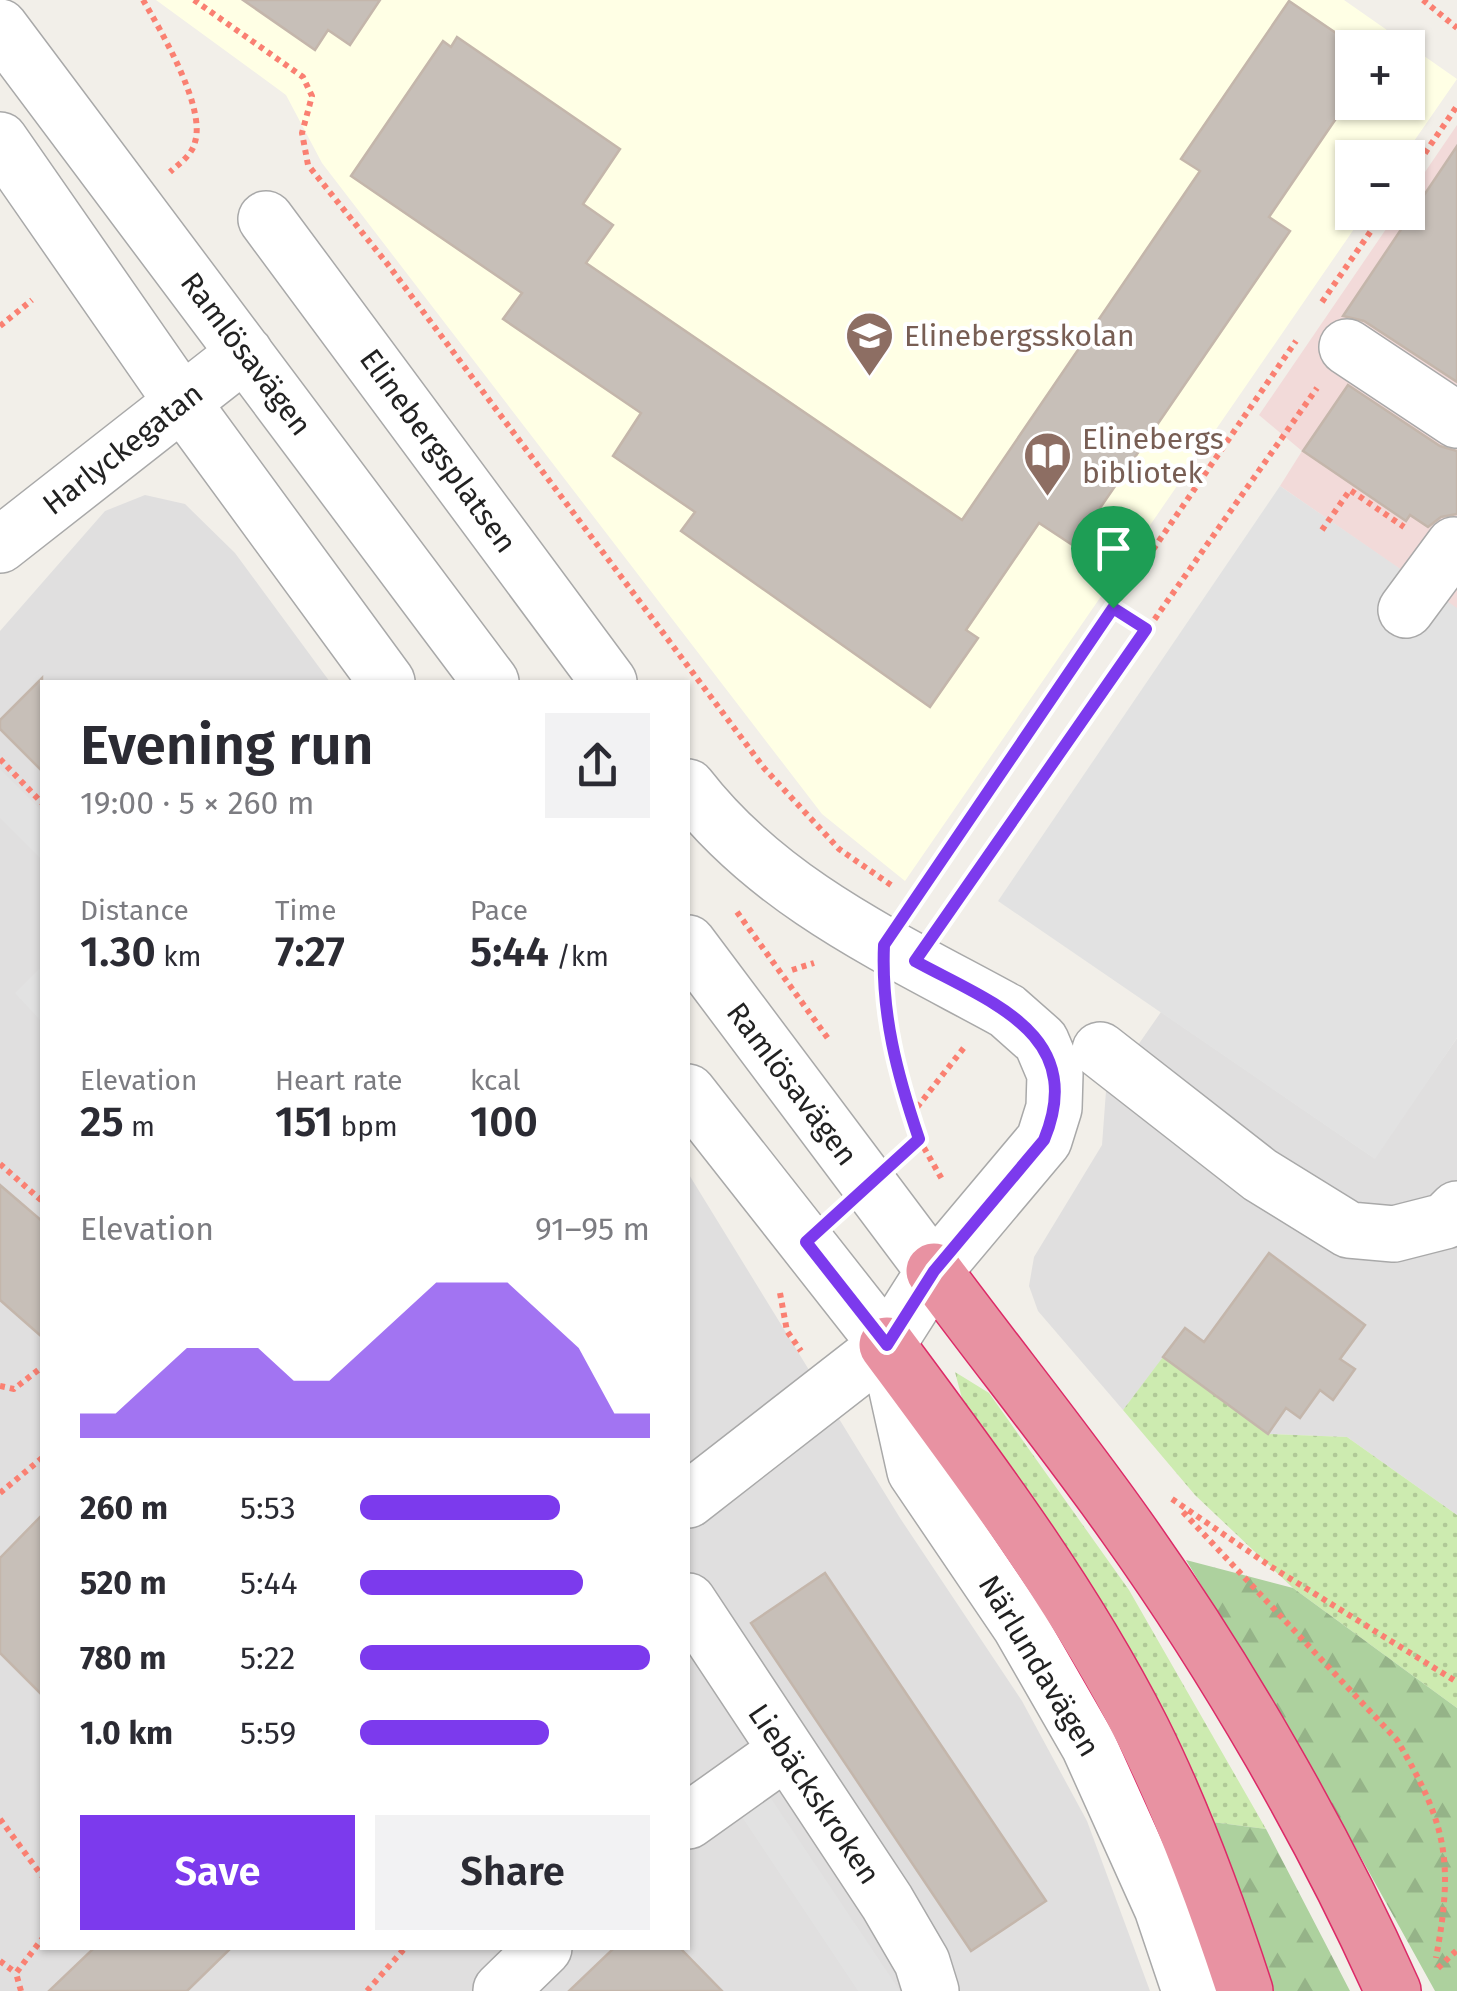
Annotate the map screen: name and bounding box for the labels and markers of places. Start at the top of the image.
school or university icon: Elinebergsskolan [843,310,895,378]
place label: Elinebergsskolan [904,318,1135,354]
place label: Elinebergs bibliotek [1082,421,1224,491]
library icon: Elinebergs bibliotek [1021,430,1073,498]
pin [1071,506,1156,609]

